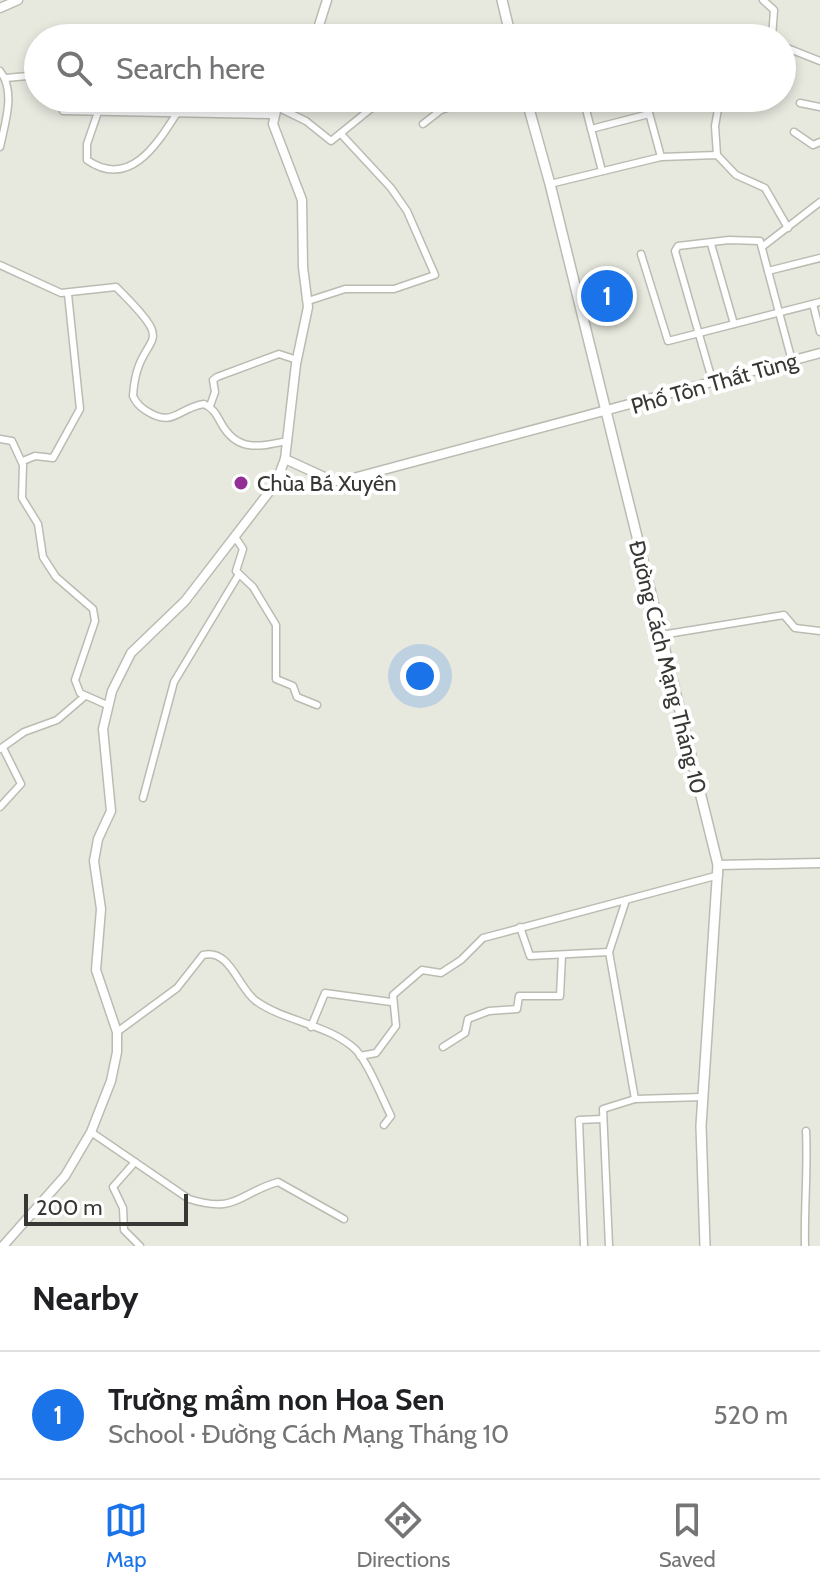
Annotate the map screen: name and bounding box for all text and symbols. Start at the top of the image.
search box [24,24,796,112]
icon: search [52,46,96,90]
text: Search here [116,50,265,87]
pin: 1 [581,266,633,326]
street label: Phố Tôn Thất Tùng [628,347,801,420]
place label: Chùa Bá Xuyên [257,470,397,497]
marker: Chùa Bá Xuyên [232,474,250,492]
street label: Đường Cách Mạng Tháng 10 [623,538,712,797]
your location [400,656,440,696]
scale bar [24,1190,188,1226]
text: 200 m [36,1194,102,1221]
text: Nearby [32,1277,139,1319]
text: Trường mầm non Hoa Sen [108,1381,445,1418]
text: 1 [53,1399,63,1431]
text: 520 m [714,1399,788,1431]
text: School · Đường Cách Mạng Tháng 10 [108,1418,509,1450]
tab: Map [104,1498,148,1573]
tab: Directions [356,1498,450,1573]
tab: Saved [659,1498,716,1573]

